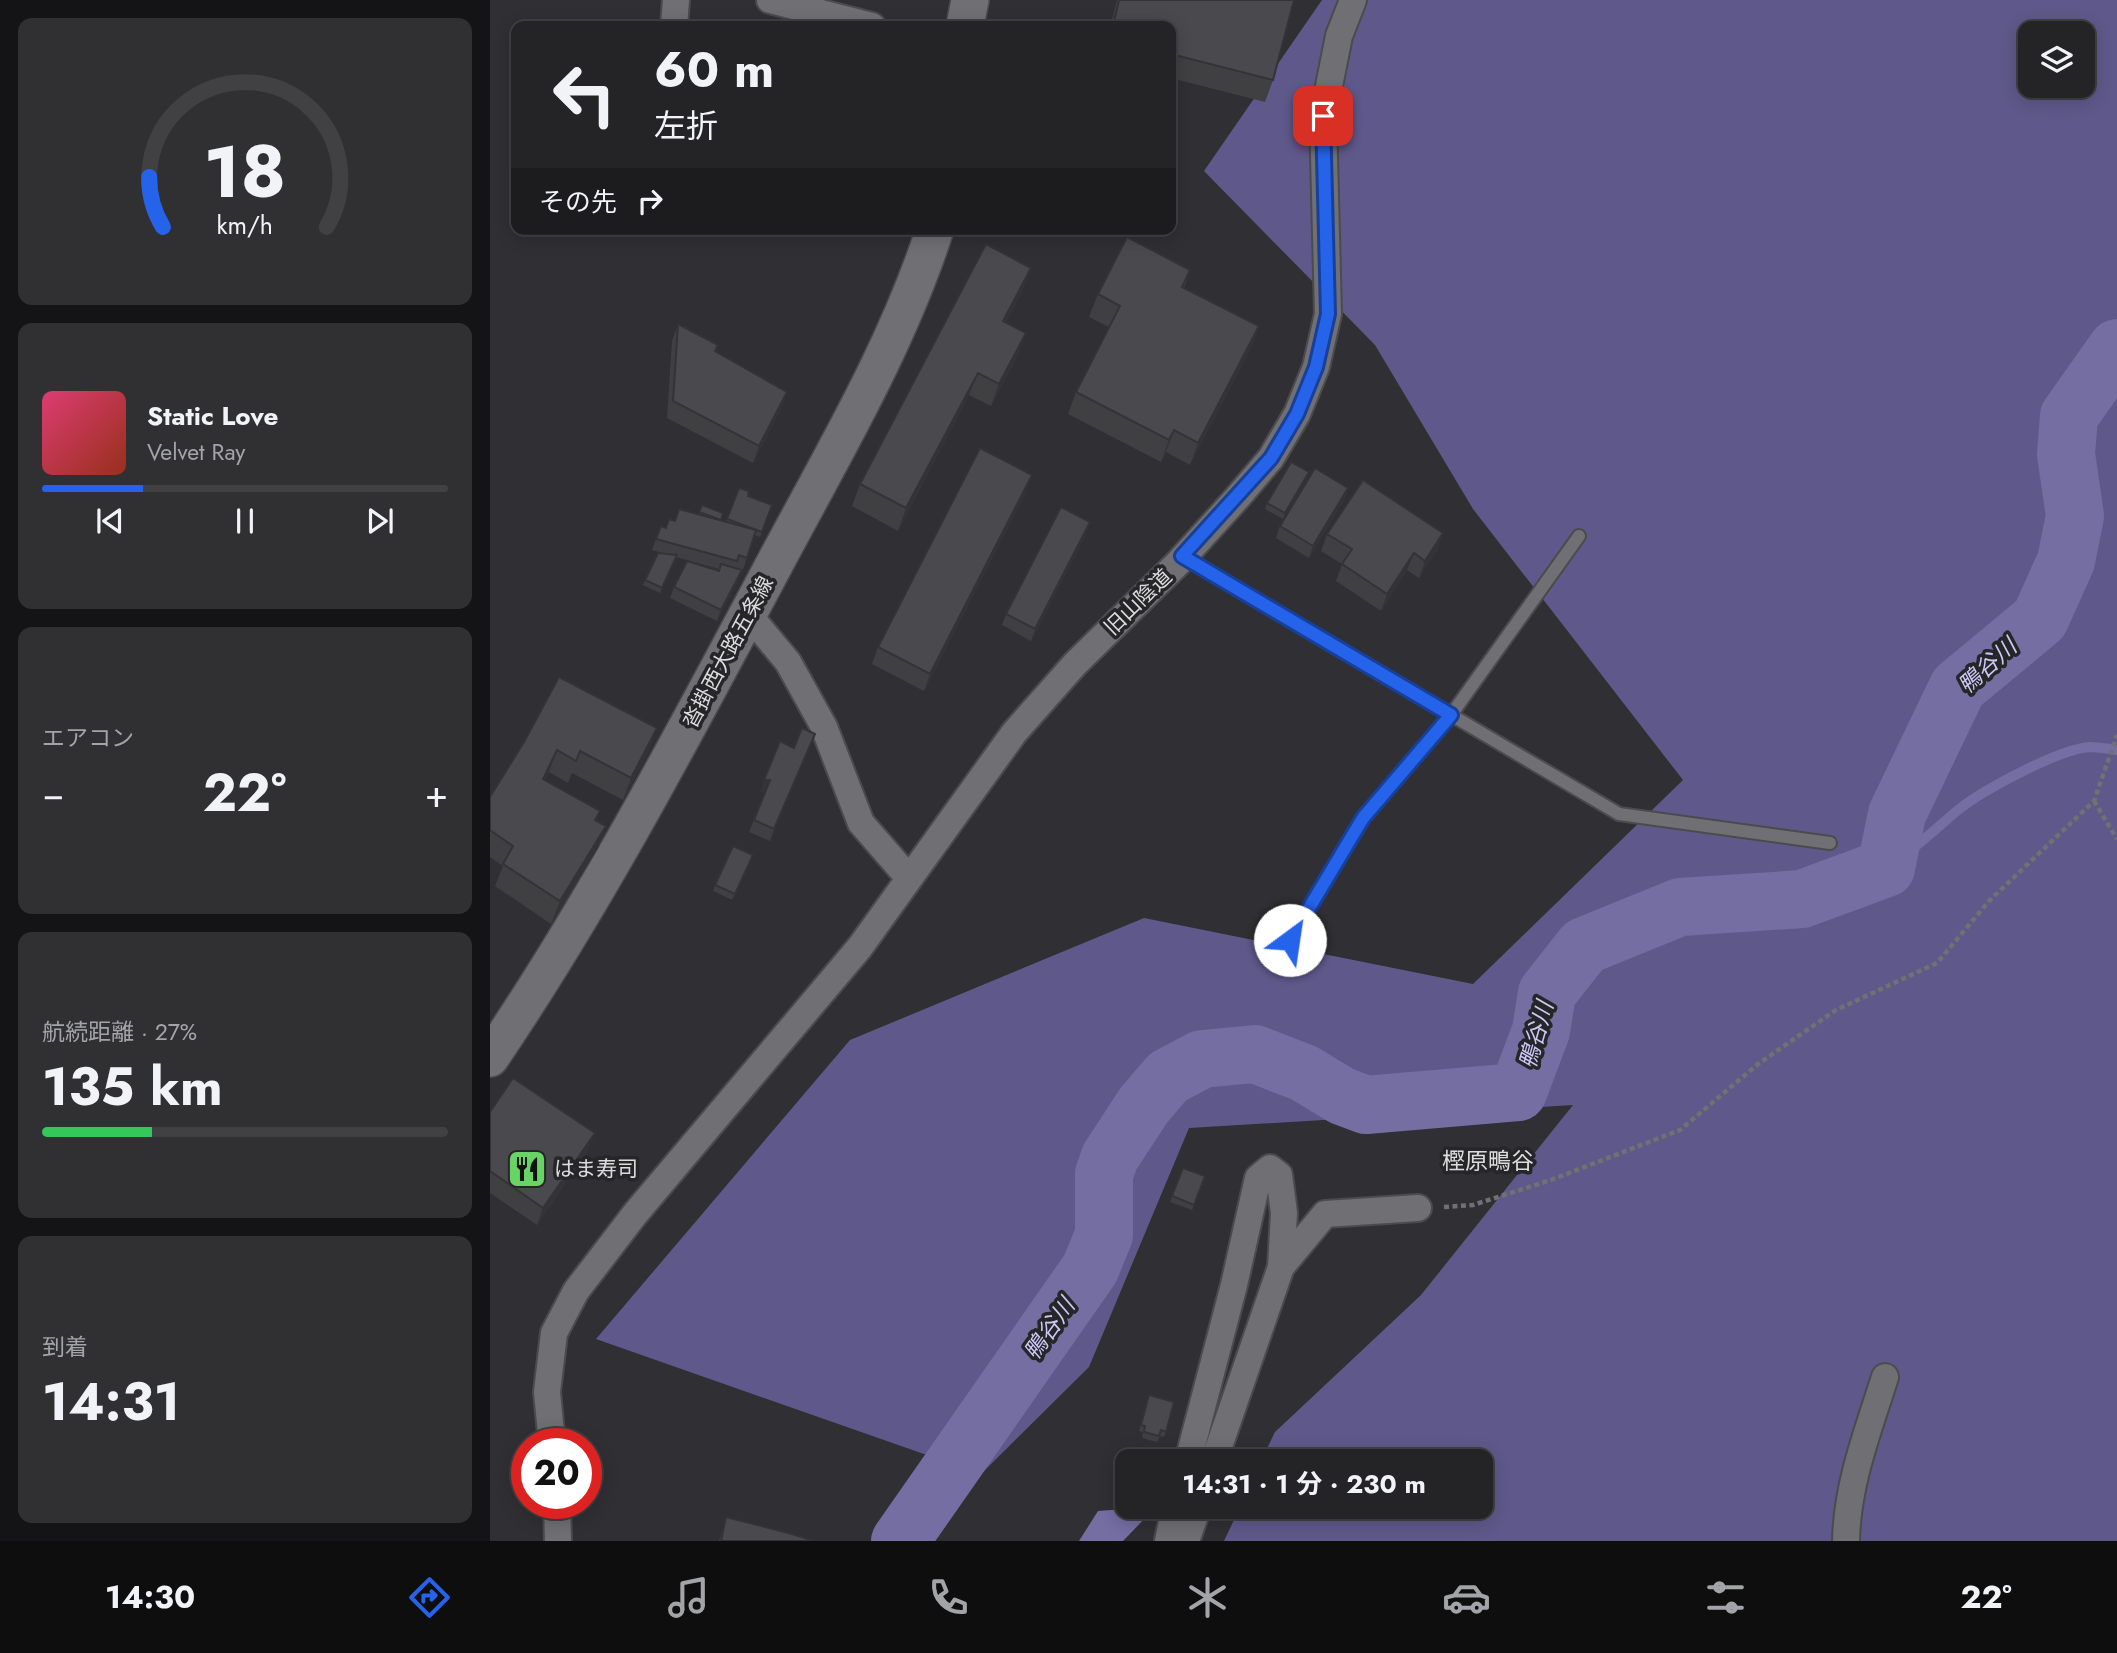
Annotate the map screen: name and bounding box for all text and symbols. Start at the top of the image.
map controls [2018,21,2095,98]
button: layers [2018,21,2095,98]
text: 60 m [654,35,774,105]
icon: left [539,49,630,140]
pin [1293,86,1353,146]
icon: arrive [1304,97,1342,135]
text: 左折 [654,103,718,149]
text: 18 [204,120,286,225]
icon: right [631,182,669,220]
text: その先 [539,183,617,221]
text: km/h [217,207,273,243]
text: Static Love [147,397,279,435]
text: Velvet Ray [147,435,245,469]
icon: previous [91,502,129,540]
icon: pause [226,502,264,540]
icon: next [361,502,399,540]
street label: 旧山陰道 [1097,562,1179,642]
street label: 沓掛西大路五条線 [675,571,781,733]
water label: 鴨谷川 [1950,628,2026,702]
text: エアコン [42,721,134,755]
text: 22° [203,755,286,831]
text: − [42,766,64,821]
text: + [425,766,448,821]
position arrow [1253,903,1327,977]
water label: 鴨谷川 [1510,994,1563,1073]
text: 航続距離 · 27% [42,1015,197,1049]
text: 135 km [42,1049,223,1125]
district label: 樫原鴫谷 [1442,1144,1534,1178]
restaurant icon: はま寿司 [506,1148,548,1190]
place label: はま寿司 [554,1154,638,1184]
water label: 鴨谷川 [1015,1289,1084,1367]
text: 到着 [42,1330,88,1364]
text: 14:31 [42,1364,180,1440]
speed limit sign: 20 [511,1428,602,1519]
text: 14:31 · 1 分 · 230 m [1182,1465,1426,1503]
icon: directions [405,1573,454,1622]
icon: music [664,1573,713,1622]
icon: phone [924,1573,973,1622]
icon: climate [1183,1573,1232,1622]
icon: car [1442,1573,1491,1622]
icon: filters [1701,1573,1750,1622]
text: 14:30 [105,1574,195,1620]
text: 22° [1960,1574,2012,1620]

